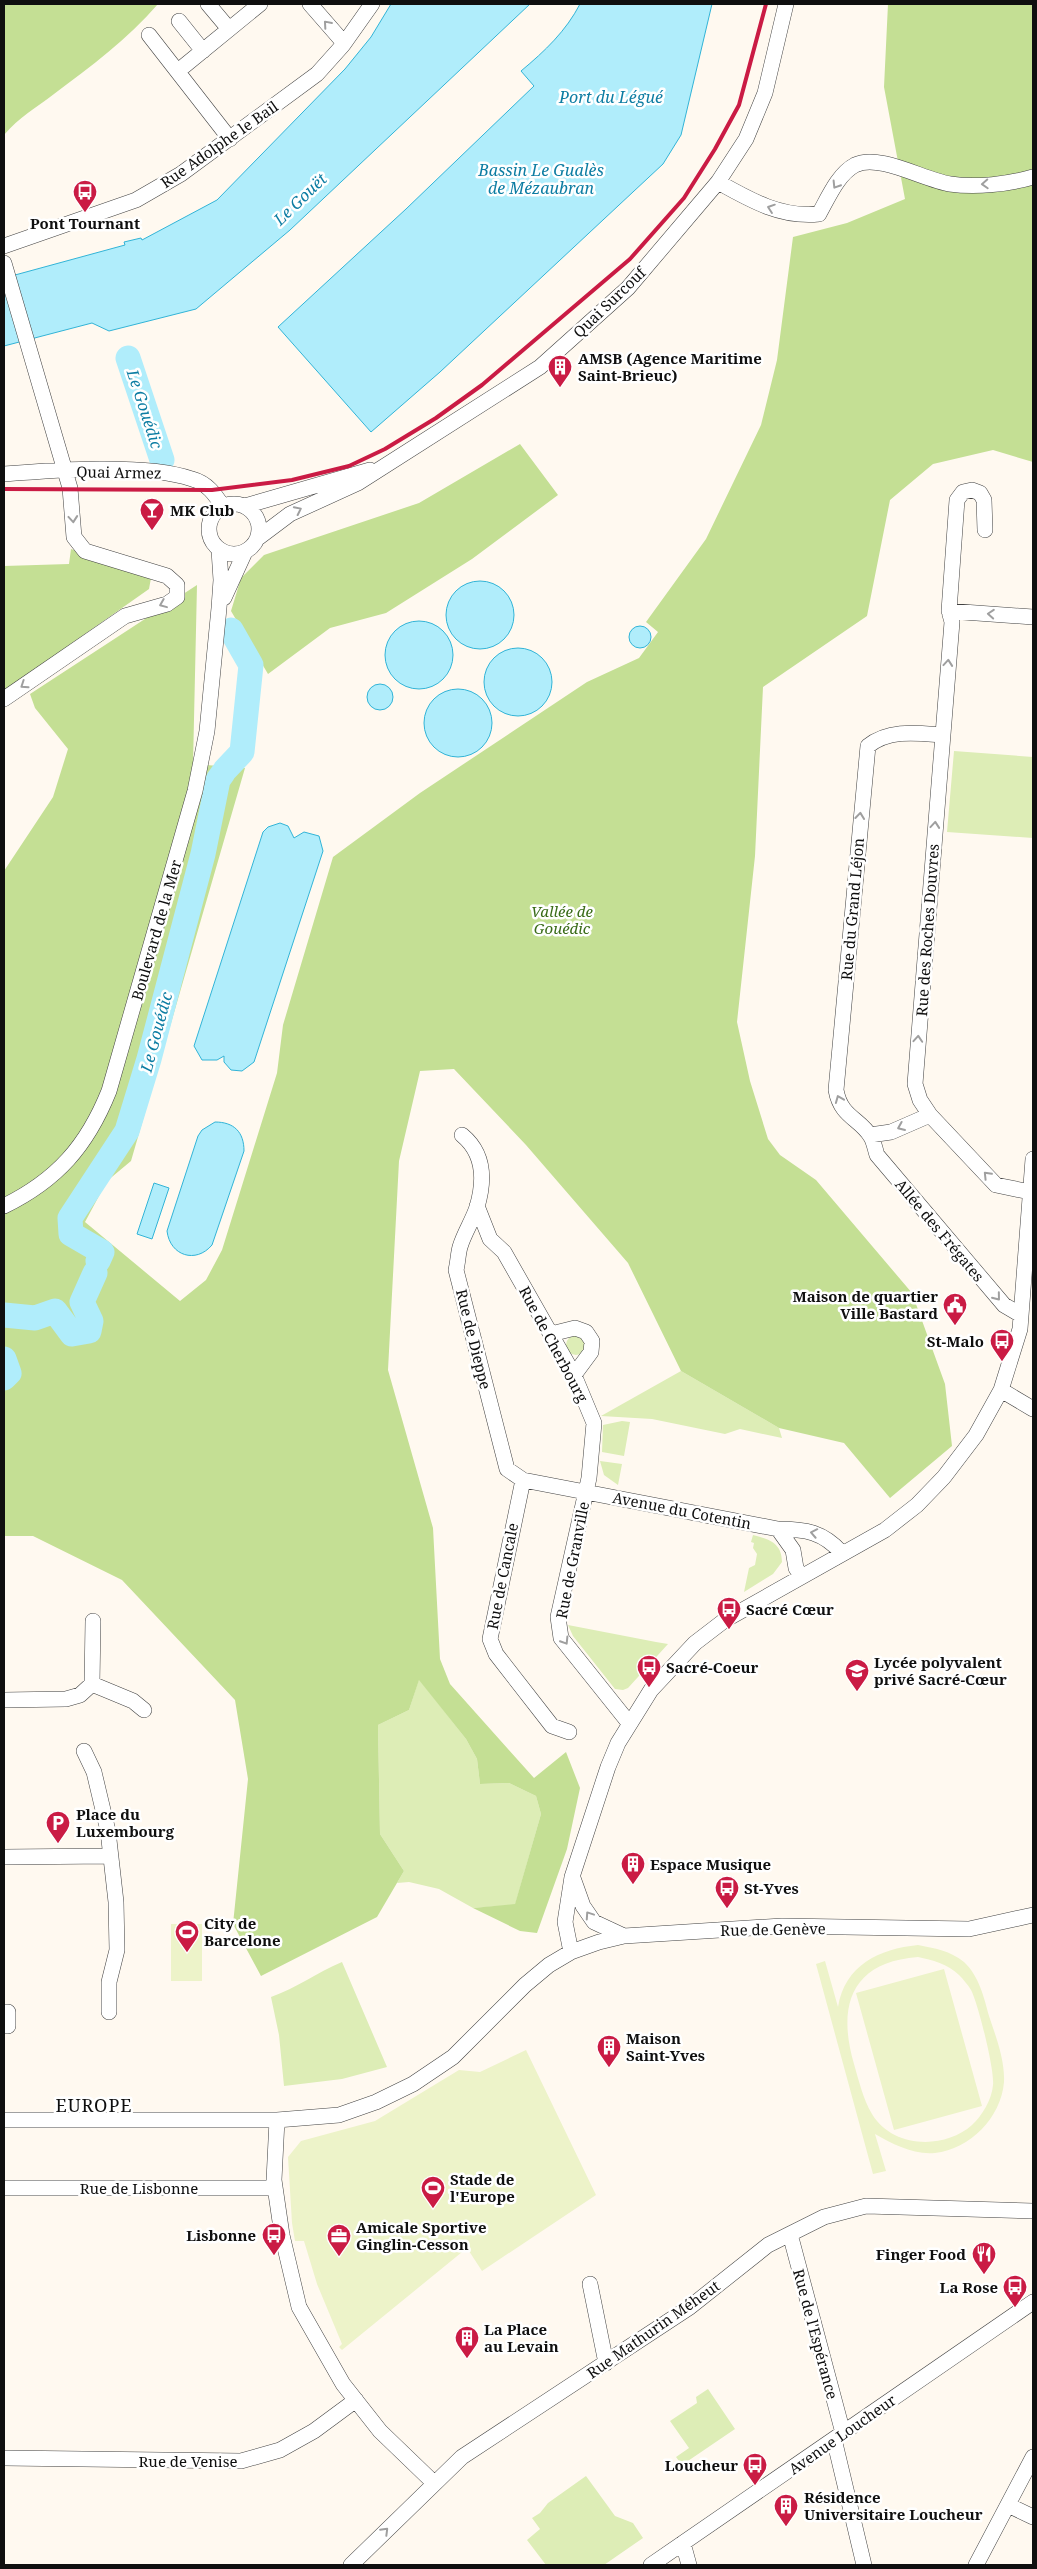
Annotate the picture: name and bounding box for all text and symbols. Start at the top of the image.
one-way arrow [324,20,333,29]
water label: Port du Légué [558,86,664,108]
street label: Rue Adolphe le Bail [156,96,282,192]
water label: Bassin Le Gualès de Mézaubran [477,159,604,199]
water label: Le Gouët [268,168,331,231]
one-way arrow [981,178,989,189]
bus stop icon: Pont Tournant [72,179,98,213]
one-way arrow [833,180,843,189]
one-way arrow [767,204,776,214]
place label: Pont Tournant [30,213,140,233]
street label: Quai Surcouf [568,261,651,342]
place label: AMSB (Agence Maritime Saint-Brieuc) [578,348,762,385]
building icon: AMSB (Agence Maritime Saint-Brieuc) [547,354,573,388]
water label: Le Gouédic [122,366,168,452]
street label: Quai Armez [76,461,162,483]
bar icon: MK Club [139,497,165,531]
place label: MK Club [170,500,235,520]
one-way arrow [293,506,302,516]
one-way arrow [67,515,78,523]
one-way arrow [159,598,168,609]
one-way arrow [987,608,995,619]
one-way arrow [943,659,954,667]
one-way arrow [20,679,30,688]
one-way arrow [854,812,865,820]
one-way arrow [929,820,940,828]
street label: Rue du Grand Léjon [836,837,868,981]
street label: Rue des Roches Douvres [911,843,943,1017]
street label: Boulevard de la Mer [126,857,186,1003]
park label: Vallée de Gouédic [531,901,593,938]
water label: Le Gouédic [135,989,177,1075]
one-way arrow [913,1035,924,1043]
one-way arrow [835,1095,845,1104]
one-way arrow [897,1121,906,1132]
one-way arrow [984,1172,993,1181]
street label: Allée des Frégates [891,1174,989,1286]
street label: Rue de Cherbourg [515,1282,593,1406]
place label: Maison de quartier Ville Bastard [793,1286,938,1323]
street label: Rue de Dieppe [452,1287,496,1391]
one-way arrow [991,1291,999,1300]
public building icon: Maison de quartier Ville Bastard [942,1292,968,1326]
bus stop icon: St-Malo [989,1328,1015,1362]
place label: St-Malo [927,1331,984,1351]
street label: Avenue du Cotentin [611,1487,753,1533]
street label: Rue de Granville [551,1500,593,1620]
street label: Rue de Cancale [482,1521,522,1631]
one-way arrow [809,1529,818,1539]
bus stop icon: Sacré Cœur [716,1596,742,1630]
place label: Sacré Cœur [746,1599,834,1619]
one-way arrow [558,1636,568,1645]
place label: Lycée polyvalent privé Sacré-Cœur [874,1652,1007,1689]
bus stop icon: Sacré-Coeur [636,1654,662,1688]
place label: Sacré-Coeur [666,1657,758,1677]
school or university icon: Lycée polyvalent privé Sacré-Cœur [844,1658,870,1692]
place label: Place du Luxembourg [76,1804,175,1841]
parking icon: Place du Luxembourg [45,1810,71,1844]
building icon: Espace Musique [620,1851,646,1885]
place label: Espace Musique [650,1854,771,1874]
bus stop icon: St-Yves [714,1875,740,1909]
place label: St-Yves [744,1878,799,1898]
one-way arrow [586,1911,595,1921]
place label: City de Barcelone [204,1913,281,1950]
street label: Rue de Genève [720,1918,826,1940]
sports icon: City de Barcelone [174,1919,200,1953]
place label: Maison Saint-Yves [626,2028,705,2065]
building icon: Maison Saint-Yves [596,2034,622,2068]
district label: EUROPE [55,2093,133,2117]
place label: Stade de l'Europe [450,2169,515,2206]
sports icon: Stade de l'Europe [420,2175,446,2209]
street label: Rue de Lisbonne [80,2178,198,2198]
place label: Amicale Sportive Ginglin-Cesson [356,2217,486,2254]
bus stop icon: Lisbonne [261,2222,287,2256]
office icon: Amicale Sportive Ginglin-Cesson [326,2223,352,2257]
place label: Lisbonne [186,2225,256,2245]
restaurant icon: Finger Food [971,2241,997,2275]
place label: Finger Food [876,2244,966,2264]
street label: Rue de l'Espérance [789,2267,843,2401]
bus stop icon: La Rose [1002,2274,1028,2308]
street label: Rue Mathurin Méheut [583,2275,723,2383]
place label: La Rose [940,2277,998,2297]
place label: La Place au Levain [484,2319,559,2356]
building icon: La Place au Levain [454,2325,480,2359]
street label: Avenue Loucheur [784,2390,900,2478]
street label: Rue de Venise [139,2451,237,2471]
bus stop icon: Loucheur [742,2452,768,2486]
place label: Loucheur [665,2455,738,2475]
place label: Résidence Universitaire Loucheur [804,2487,983,2524]
building icon: Résidence Universitaire Loucheur [773,2493,799,2527]
one-way arrow [379,2528,388,2537]

